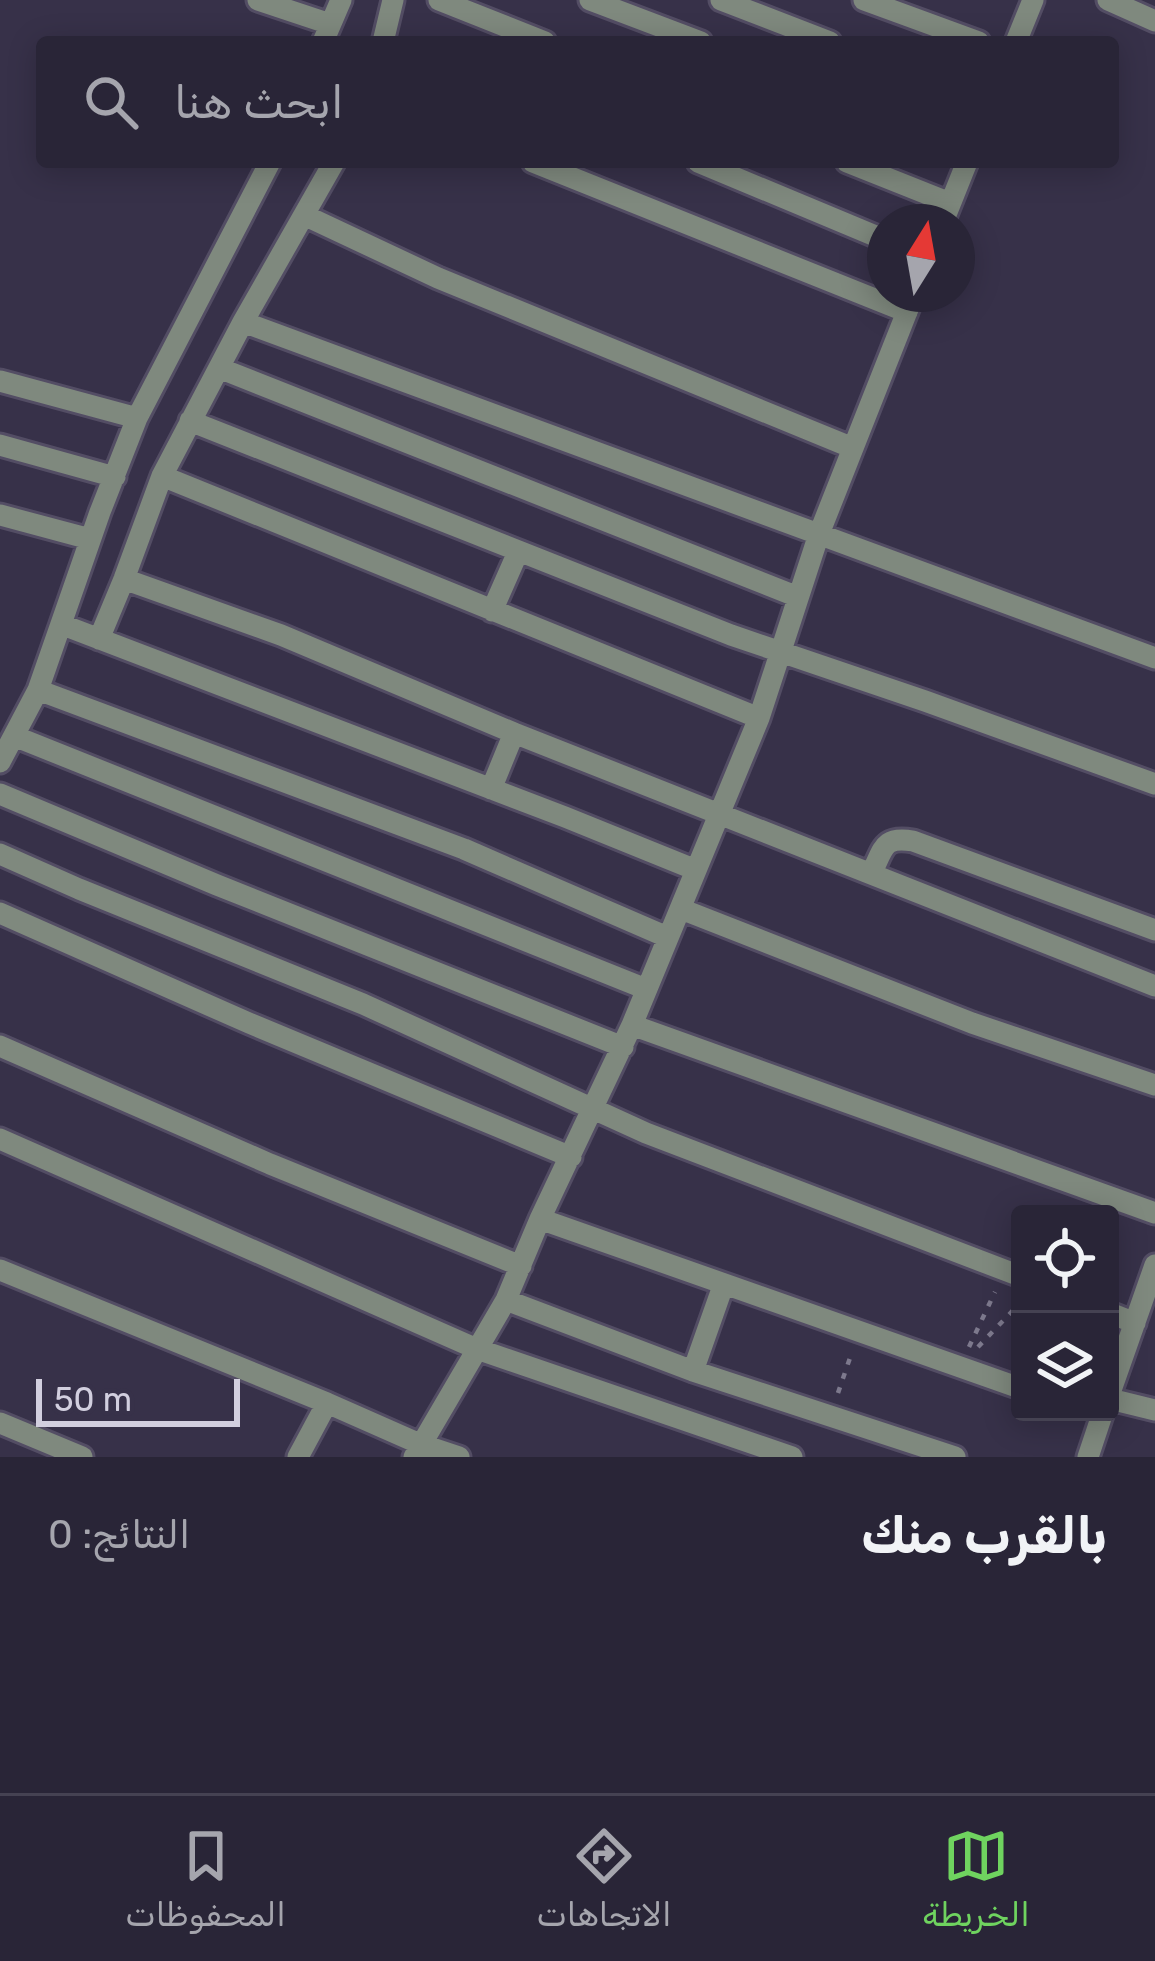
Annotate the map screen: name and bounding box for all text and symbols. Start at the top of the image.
search box [36,36,1119,168]
icon: search [78,69,144,135]
text: ابحث هنا [174,76,344,129]
north arrow [867,204,975,312]
map controls [1011,1205,1119,1421]
button: locate [1011,1205,1119,1313]
button: layers [1011,1313,1119,1421]
scale bar [36,1373,240,1426]
text: 50 m [54,1380,132,1419]
text: بالقرب منك [861,1505,1107,1566]
text: النتائج: 0 [48,1512,190,1558]
tab: المحفوظات [125,1823,286,1934]
tab: الاتجاهات [536,1823,672,1934]
tab: الخريطة [922,1823,1030,1934]

